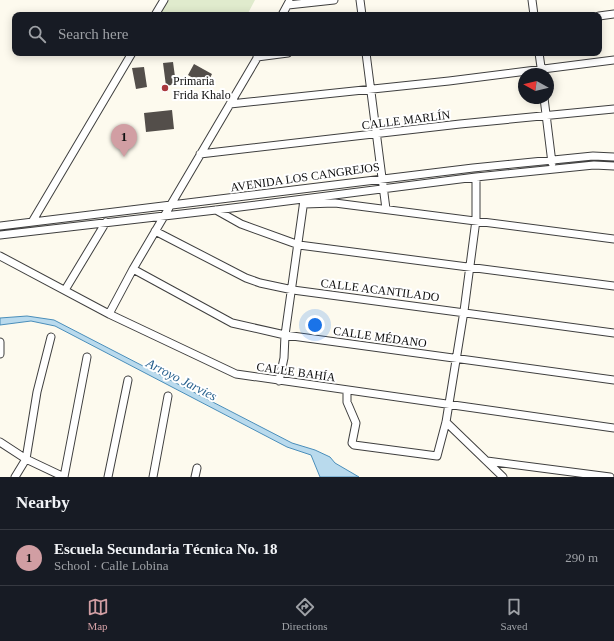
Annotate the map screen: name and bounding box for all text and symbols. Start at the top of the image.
search box [12,12,602,56]
icon: search [26,23,48,45]
text: Search here [58,26,128,42]
north arrow [518,68,554,104]
place label: Primaria Frida Khalo [173,74,231,102]
marker: Primaria Frida Khalo [160,83,170,93]
street label: CALLE MARLÍN [361,108,451,132]
pin: 1 [111,124,137,157]
street label: AVENIDA LOS CANGREJOS [230,160,380,194]
street label: CALLE ACANTILADO [320,276,441,304]
your location [305,315,325,335]
street label: CALLE MÉDANO [332,324,428,351]
water label: Arroyo Jarvies [143,355,220,404]
street label: CALLE BAHÍA [256,360,337,385]
text: Nearby [16,493,70,512]
text: Escuela Secundaria Técnica No. 18 [54,541,277,557]
text: 1 [26,550,32,565]
text: 290 m [565,550,598,565]
text: School · Calle Lobina [54,558,168,573]
tab: Map [87,596,109,632]
tab: Directions [282,596,327,632]
tab: Saved [501,596,527,632]

